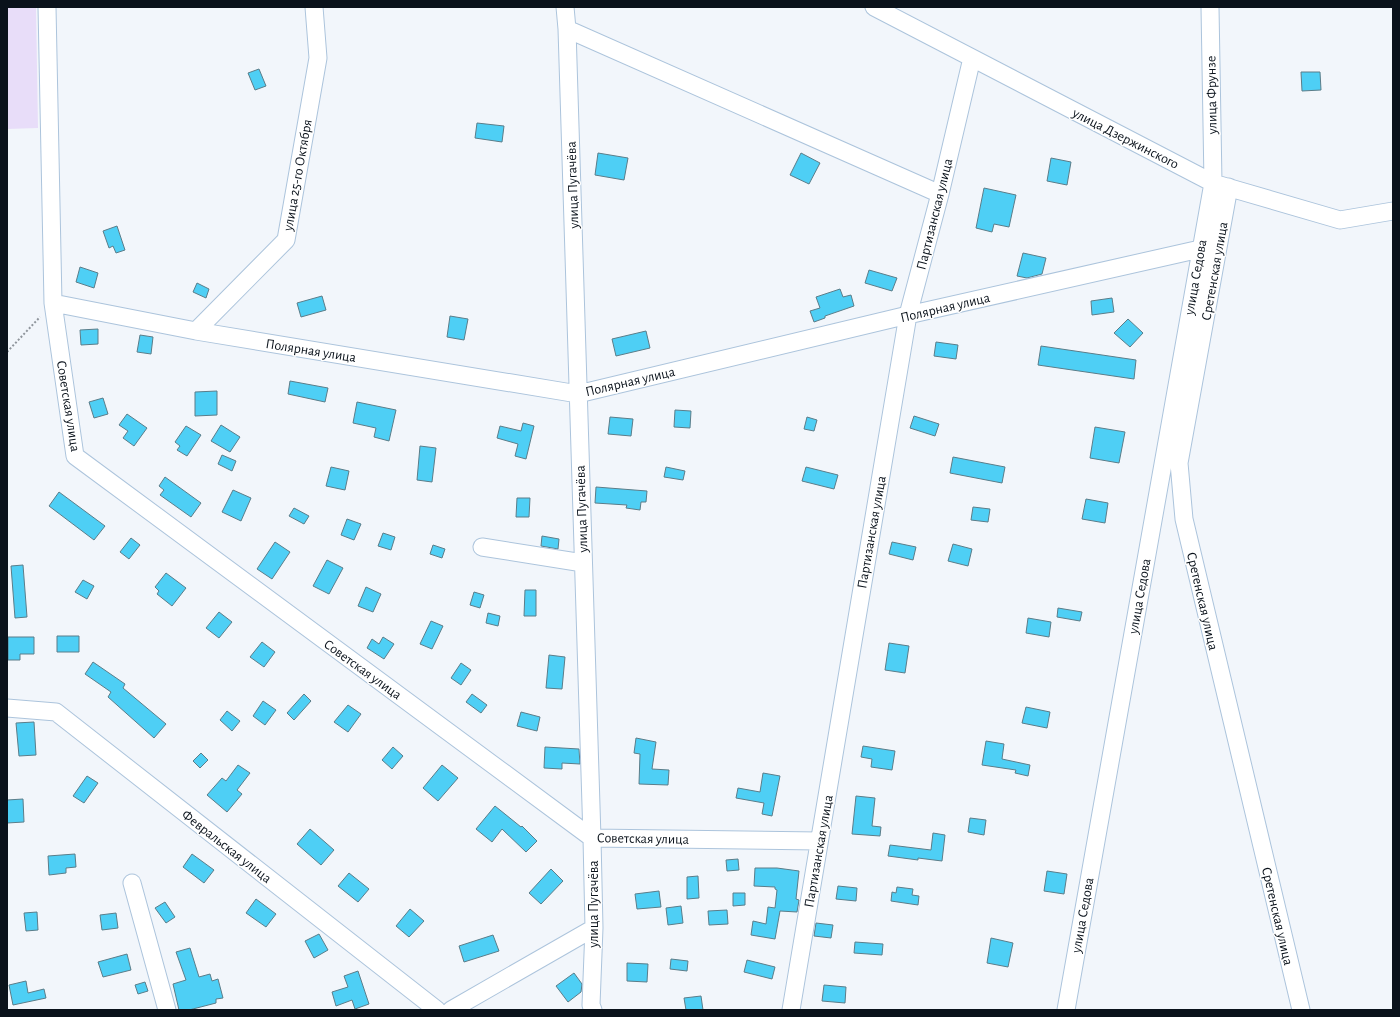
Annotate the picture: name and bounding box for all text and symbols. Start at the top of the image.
street label: улица Фрунзе [1204,56,1220,135]
street label: улица Дзержинского [1069,106,1181,172]
street label: улица 25-го Октября [281,118,315,233]
street label: улица Пугачёва [564,140,582,230]
street label: Партизанская улица [914,157,956,271]
street label: Сретенская улица [1199,220,1231,322]
street label: улица Седова [1182,238,1210,317]
street label: Полярная улица [899,291,992,325]
street label: Полярная улица [265,337,358,365]
street label: Советская улица [54,360,82,453]
street label: Полярная улица [584,365,677,399]
street label: улица Пугачёва [573,464,591,554]
street label: Партизанская улица [855,474,889,590]
street label: Сретенская улица [1184,551,1220,652]
street label: улица Седова [1126,557,1154,636]
street label: Советская улица [321,637,404,703]
street label: Партизанская улица [802,793,836,909]
street label: Февральская улица [179,808,274,886]
street label: Советская улица [597,831,690,847]
street label: улица Пугачёва [587,860,601,949]
street label: Сретенская улица [1259,866,1295,967]
street label: улица Седова [1069,876,1097,955]

